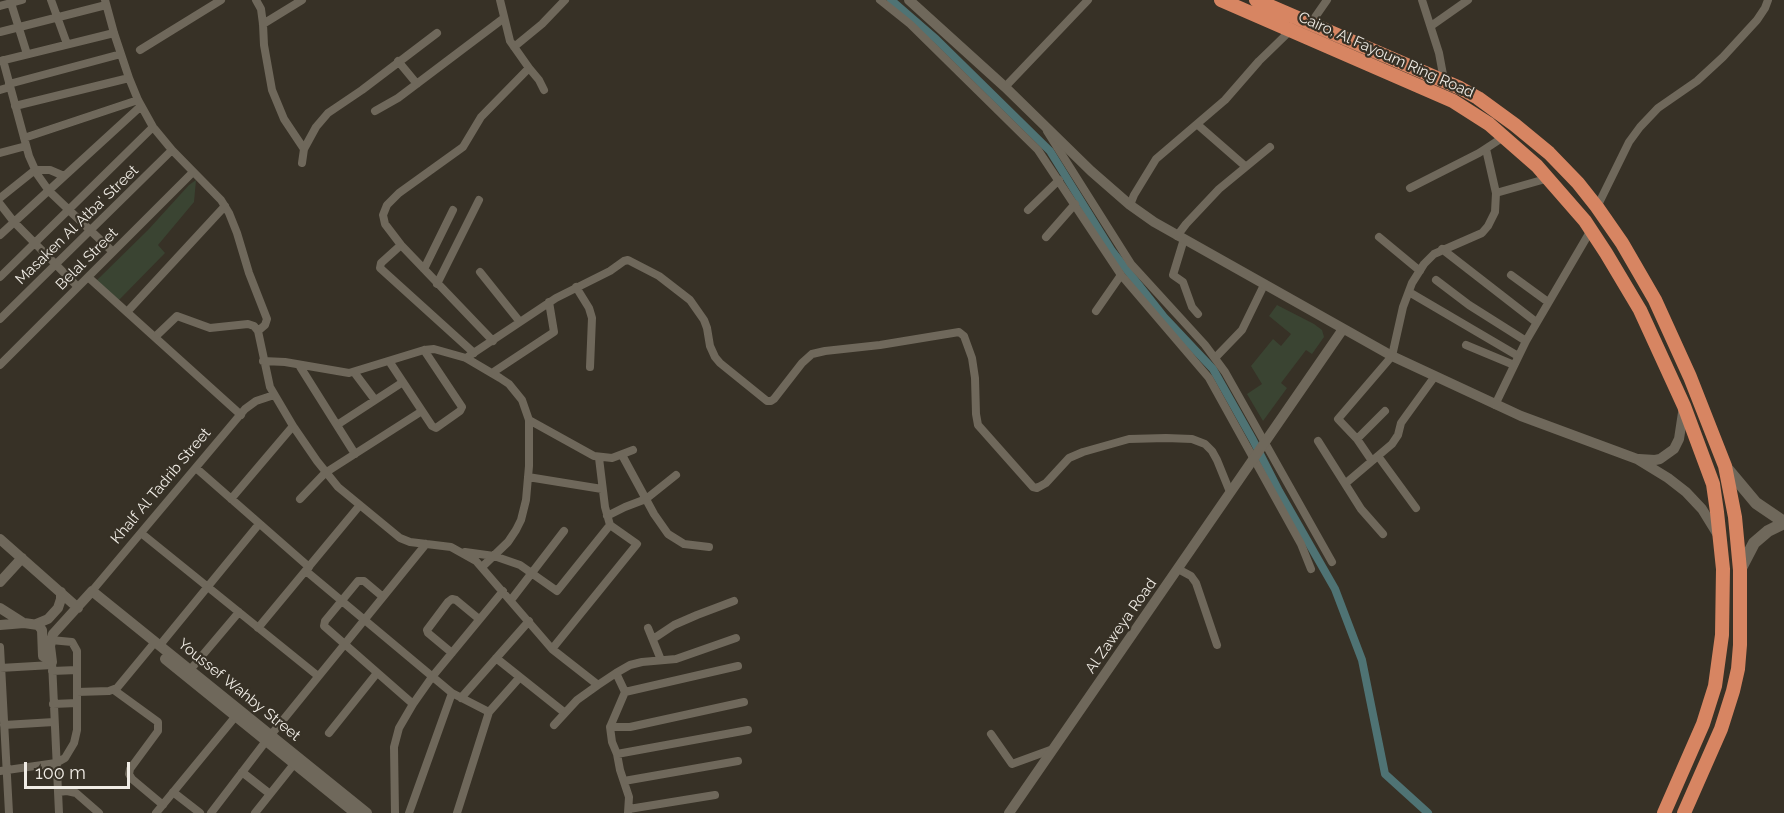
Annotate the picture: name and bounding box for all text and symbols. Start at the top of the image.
street label: Cairo, Al Fayoum Ring Road [1295,8,1477,102]
street label: Masaken Al Atba' Street [12,162,142,288]
street label: Belal Street [52,224,122,294]
street label: Khalf Al Tadrib Street [107,424,215,548]
street label: Al Zaweya Road [1082,575,1160,677]
street label: Youssef Wahby Street [174,635,304,745]
scale bar [27,750,134,788]
text: 100 m [35,762,86,783]

